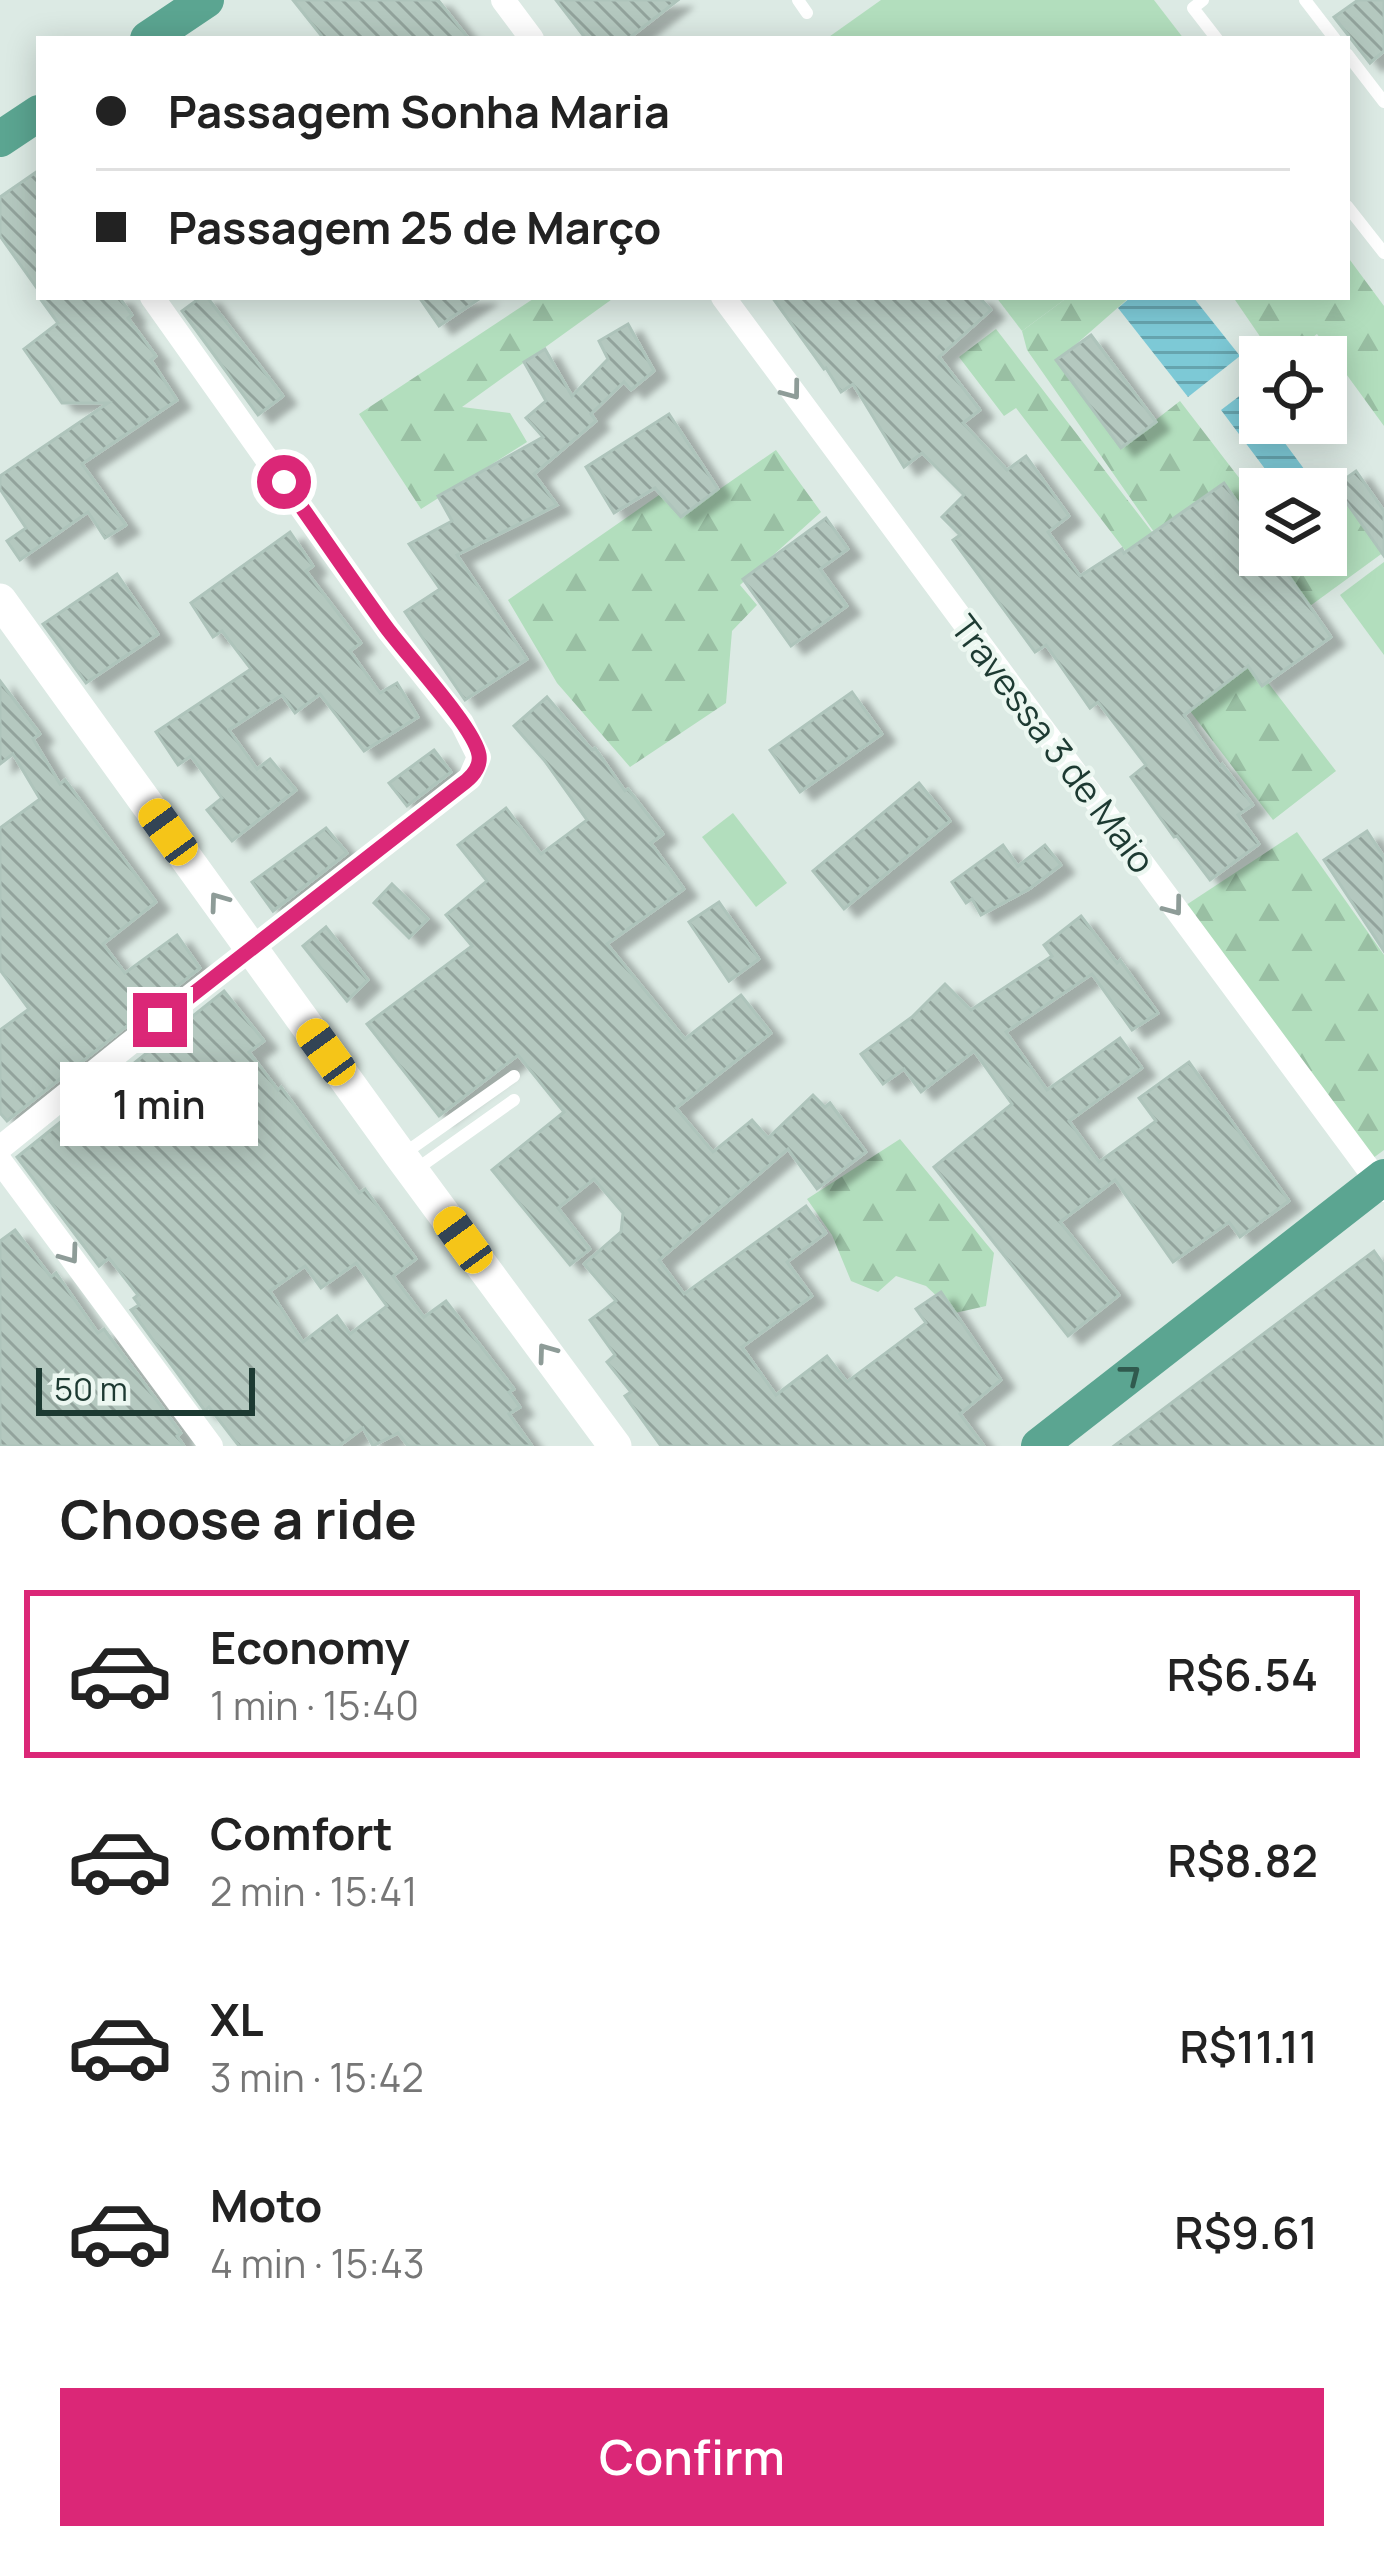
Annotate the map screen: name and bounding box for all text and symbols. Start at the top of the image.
text: Passagem Sonha Maria [168,80,670,142]
text: Passagem 25 de Março [168,196,661,258]
map controls [1239,336,1347,576]
button: locate [1239,336,1347,444]
one-way arrow [778,378,800,399]
route start [257,455,311,509]
button: layers [1239,468,1347,576]
street label: Travessa 3 de Maio [940,605,1167,883]
car [132,792,204,872]
one-way arrow [210,893,232,914]
one-way arrow [1160,894,1182,915]
route end [133,993,187,1047]
car [290,1012,362,1092]
callout: 1 min [61,1062,259,1146]
text: 1 min [113,1077,205,1131]
car [427,1200,499,1280]
one-way arrow [55,1242,77,1263]
one-way arrow [538,1344,560,1365]
scale bar [36,1362,255,1415]
text: 50 m [54,1366,128,1411]
one-way arrow [1118,1367,1140,1388]
text: Choose a ride [60,1481,417,1555]
text: Economy [210,1616,410,1678]
icon: car [66,1620,174,1728]
text: R$6.54 [1167,1643,1318,1705]
text: 1 min · 15:40 [210,1678,419,1732]
text: Comfort [210,1802,393,1864]
icon: car [66,1806,174,1914]
text: R$8.82 [1168,1829,1318,1891]
text: 2 min · 15:41 [210,1864,417,1918]
text: XL [210,1988,264,2050]
icon: car [66,1992,174,2100]
text: R$11.11 [1179,2015,1318,2077]
text: 3 min · 15:42 [210,2050,424,2104]
text: Moto [210,2174,322,2236]
icon: car [66,2178,174,2286]
text: R$9.61 [1174,2201,1318,2263]
text: 4 min · 15:43 [210,2236,425,2290]
button: Confirm [60,2388,1324,2526]

